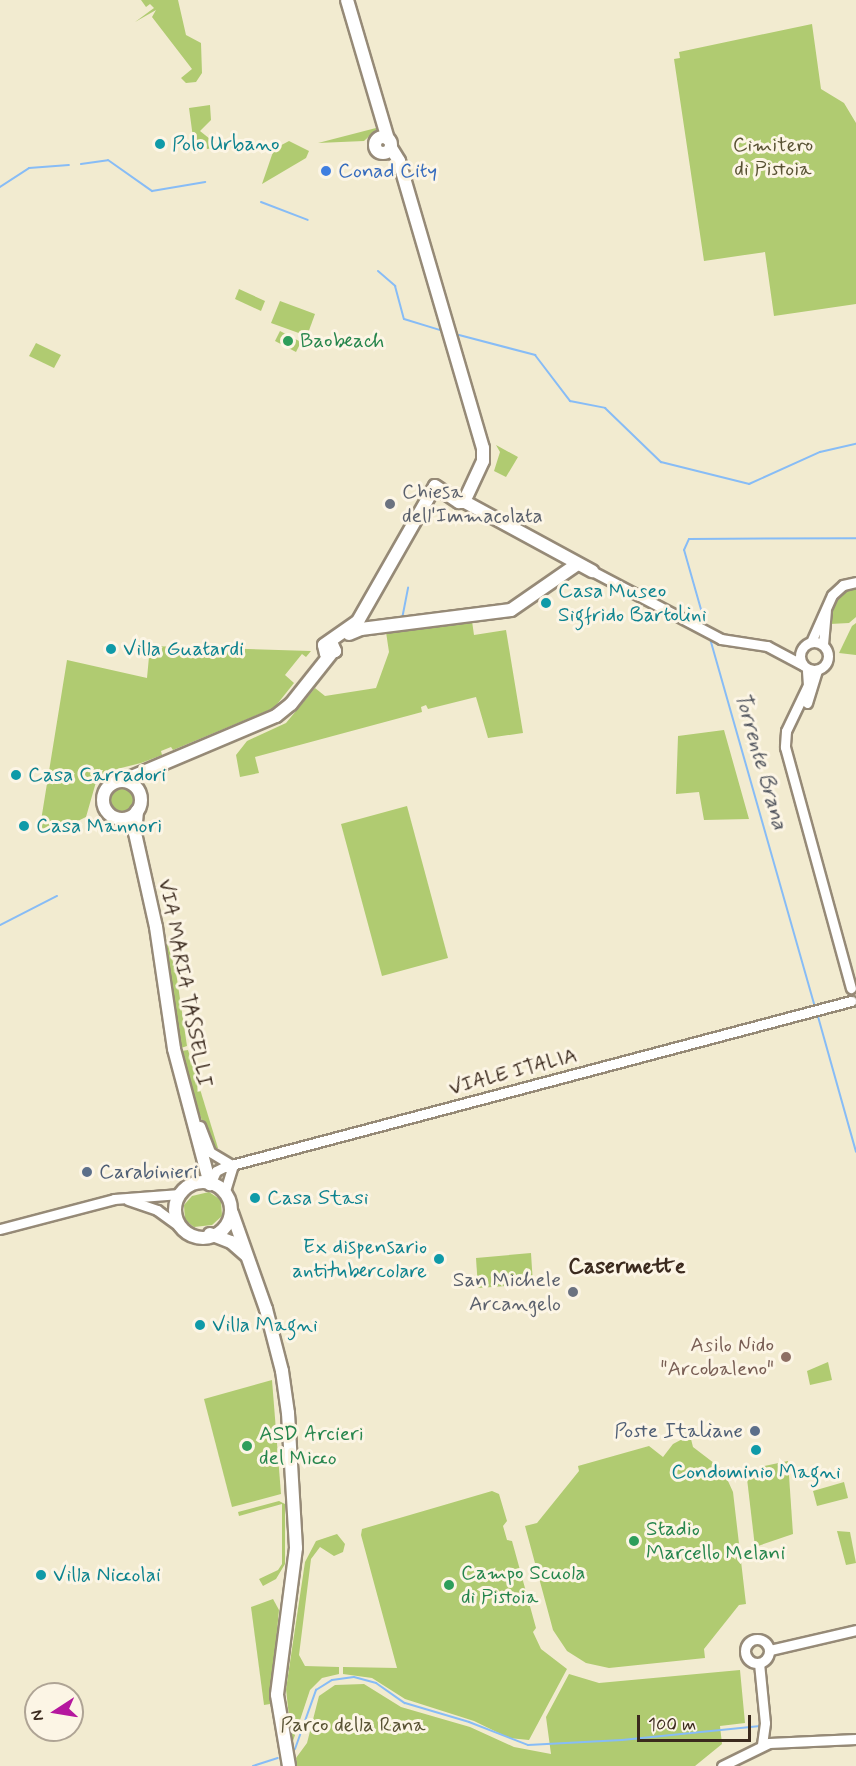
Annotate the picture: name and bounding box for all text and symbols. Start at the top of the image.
place label: Polo Urbano [172,131,279,157]
park label: Cimitero di Pistoia [733,132,813,182]
marker: Polo Urbano [153,137,167,151]
place label: Conad City [338,158,437,184]
marker: Conad City [319,164,333,178]
place label: Baobeach [300,328,384,354]
marker: Baobeach [281,334,295,348]
place label: Chiesa dell'Immacolata [402,479,543,529]
marker: Chiesa dell'Immacolata [383,497,397,511]
place label: Casa Museo Sigfrido Bartolini [558,578,708,628]
marker: Casa Museo Sigfrido Bartolini [539,596,553,610]
place label: Villa Guatardi [123,636,243,662]
marker: Villa Guatardi [104,642,118,656]
water label: Torrente Brana [727,687,793,835]
place label: Casa Carradori [28,762,164,788]
marker: Casa Carradori [9,768,23,782]
place label: Casa Mannori [36,813,165,839]
marker: Casa Mannori [17,819,31,833]
street label: VIA MARIA TASSELLI [153,877,217,1089]
street label: VIALE ITALIA [446,1043,580,1101]
place label: Carabinieri [99,1159,198,1185]
marker: Carabinieri [80,1165,94,1179]
place label: Casa Stasi [267,1185,361,1211]
marker: Casa Stasi [248,1191,262,1205]
place label: Ex dispensario antitubercolare [292,1234,427,1284]
marker: Ex dispensario antitubercolare [432,1252,446,1266]
district label: Casermette [568,1255,686,1281]
place label: San Michele Arcangelo [452,1267,561,1317]
marker: San Michele Arcangelo [566,1285,580,1299]
place label: Villa Magni [212,1312,316,1338]
marker: Villa Magni [193,1318,207,1332]
place label: Asilo Nido "Arcobaleno" [661,1332,774,1382]
marker: Asilo Nido "Arcobaleno" [779,1350,793,1364]
place label: Poste Italiane [618,1418,743,1444]
place label: ASD Arcieri del Micco [259,1421,365,1471]
marker: Poste Italiane [748,1424,762,1438]
marker: ASD Arcieri del Micco [240,1439,254,1453]
marker: Condominio Magni [749,1443,763,1457]
place label: Condominio Magni [672,1459,840,1485]
place label: Stadio Marcello Melani [646,1516,791,1566]
marker: Stadio Marcello Melani [627,1534,641,1548]
place label: Campo Scuola di Pistoia [461,1560,585,1610]
place label: Villa Niccolai [53,1562,161,1588]
marker: Villa Niccolai [34,1568,48,1582]
marker: Campo Scuola di Pistoia [442,1578,456,1592]
north arrow [24,1682,84,1742]
scale bar [640,1703,754,1741]
text: N [26,1708,49,1723]
park label: Parco della Rana [281,1712,425,1738]
text: 100 m [648,1713,696,1737]

